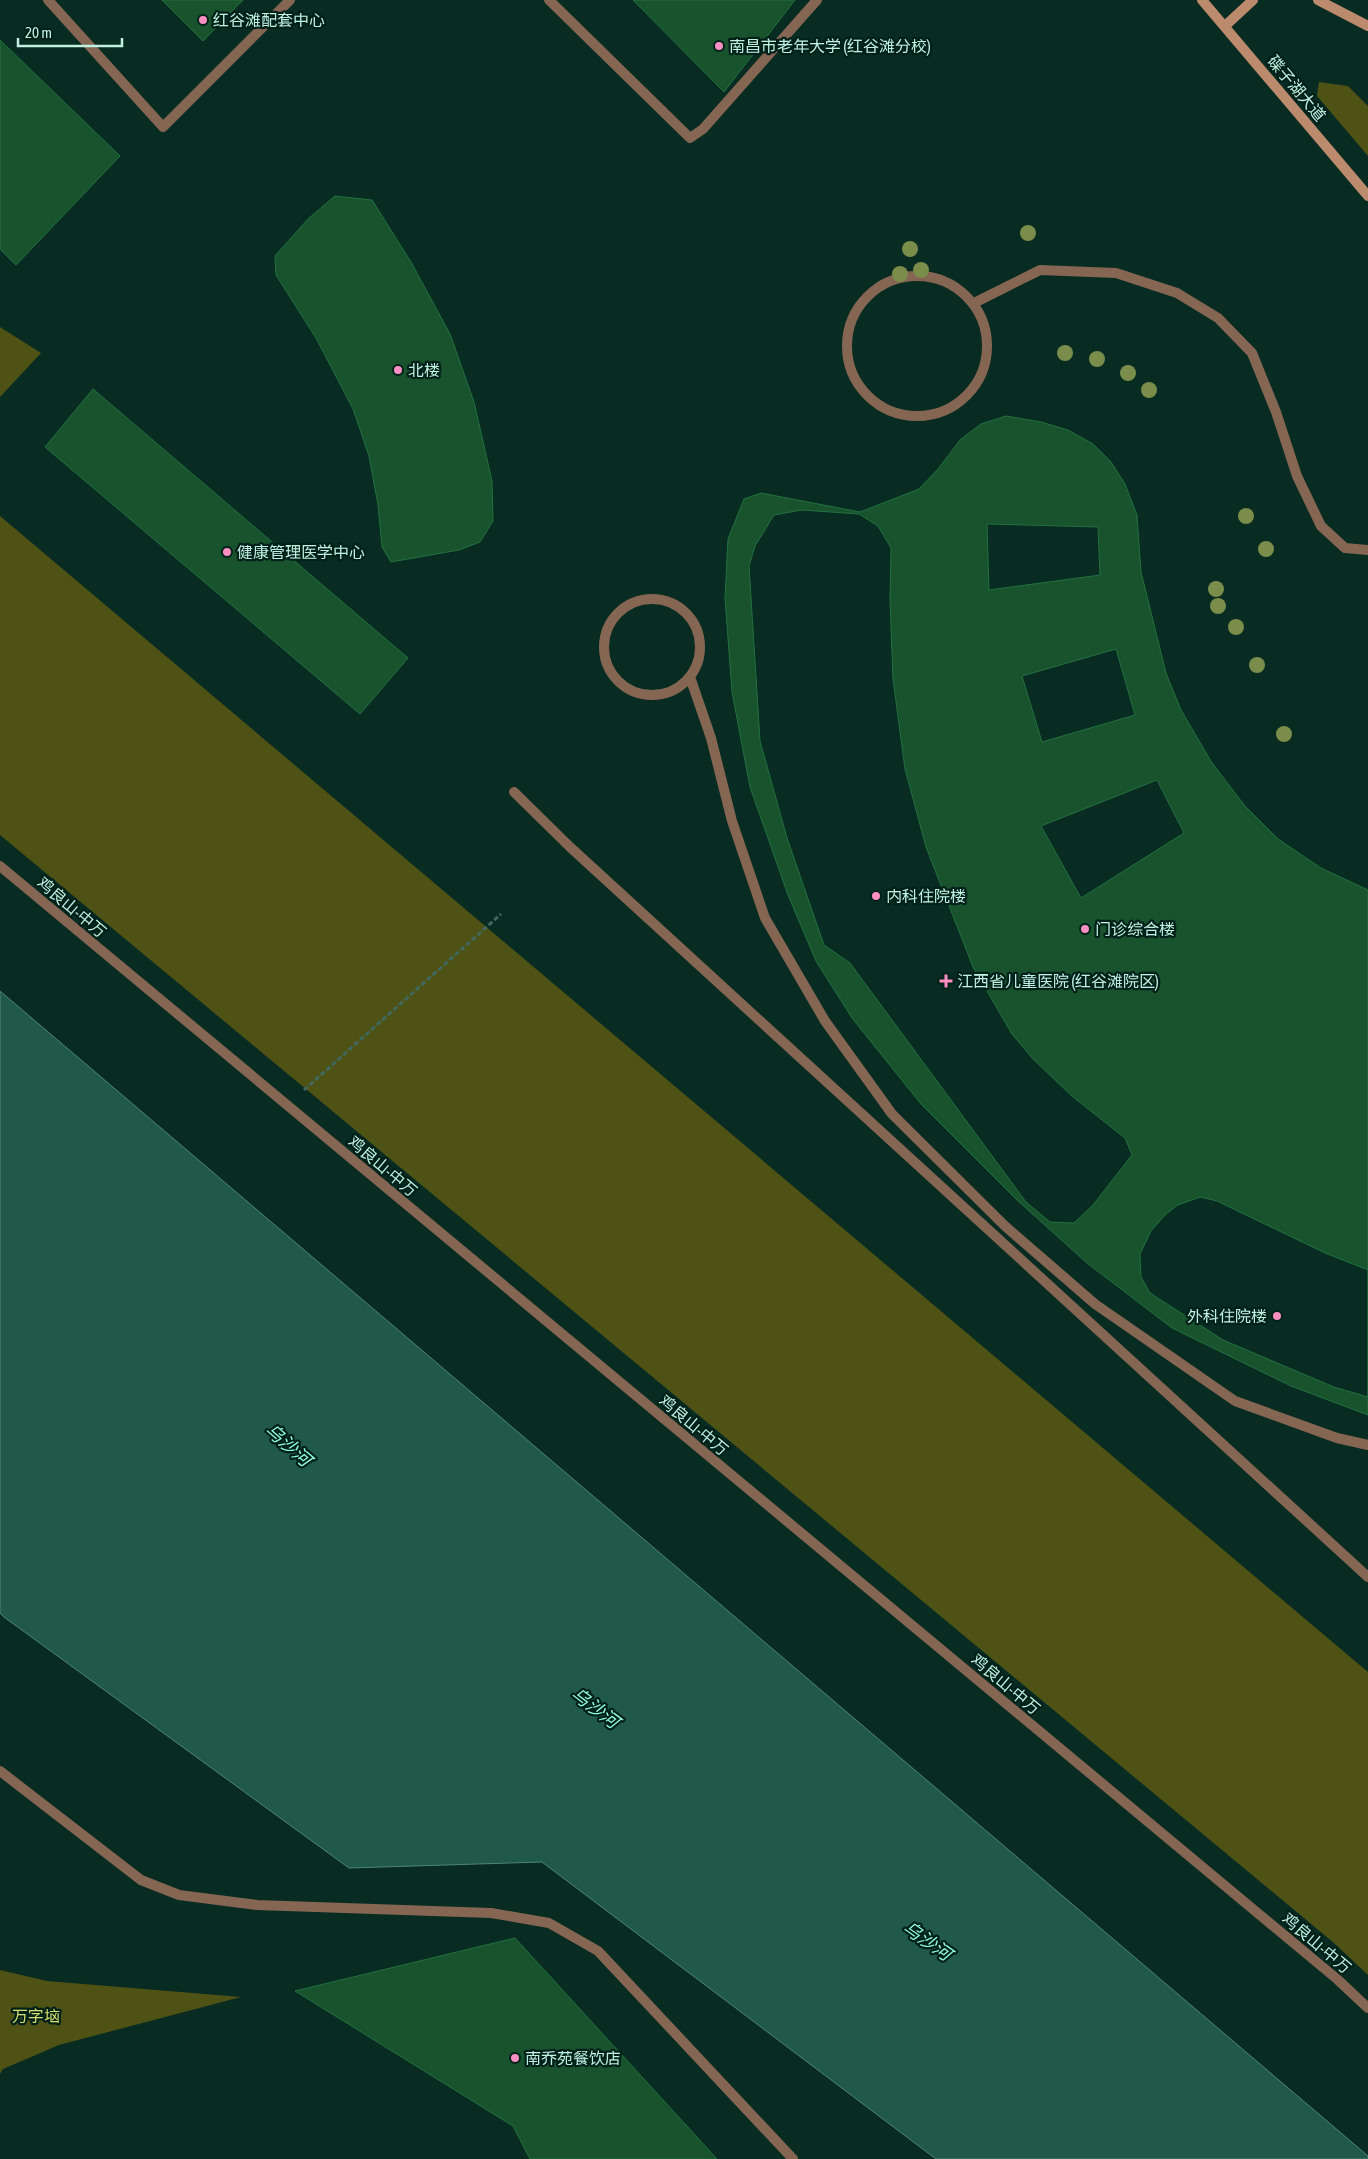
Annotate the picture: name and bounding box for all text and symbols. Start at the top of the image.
place label: 红谷滩配套中心 [213,11,325,29]
marker: 红谷滩配套中心 [197,14,209,26]
scale bar [18,15,121,47]
text: 20 m [25,24,52,41]
place label: 南昌市老年大学 (红谷滩分校) [729,37,931,56]
marker: 南昌市老年大学 (红谷滩分校) [713,40,725,52]
street label: 碟子湖大道 [1264,52,1330,124]
place label: 北楼 [408,361,440,379]
marker: 北楼 [392,364,404,376]
place label: 健康管理医学中心 [237,543,365,561]
marker: 健康管理医学中心 [221,546,233,558]
street label: 鸡良山-中万 [34,873,110,941]
place label: 内科住院楼 [886,887,966,905]
marker: 内科住院楼 [870,890,882,902]
place label: 门诊综合楼 [1095,920,1175,938]
marker: 门诊综合楼 [1079,923,1091,935]
place label: 江西省儿童医院 (红谷滩院区) [957,972,1159,991]
marker: 江西省儿童医院 (红谷滩院区) [939,974,953,988]
street label: 鸡良山-中万 [345,1132,421,1200]
place label: 外科住院楼 [1187,1307,1267,1325]
marker: 外科住院楼 [1271,1310,1283,1322]
street label: 鸡良山-中万 [656,1391,732,1459]
water label: 乌沙河 [261,1419,318,1472]
street label: 鸡良山-中万 [968,1650,1044,1718]
water label: 乌沙河 [567,1683,626,1734]
street label: 鸡良山-中万 [1279,1909,1355,1977]
water label: 乌沙河 [899,1917,958,1966]
park label: 万字垴 [12,2007,60,2025]
place label: 南乔苑餐饮店 [525,2049,621,2067]
marker: 南乔苑餐饮店 [509,2052,521,2064]

